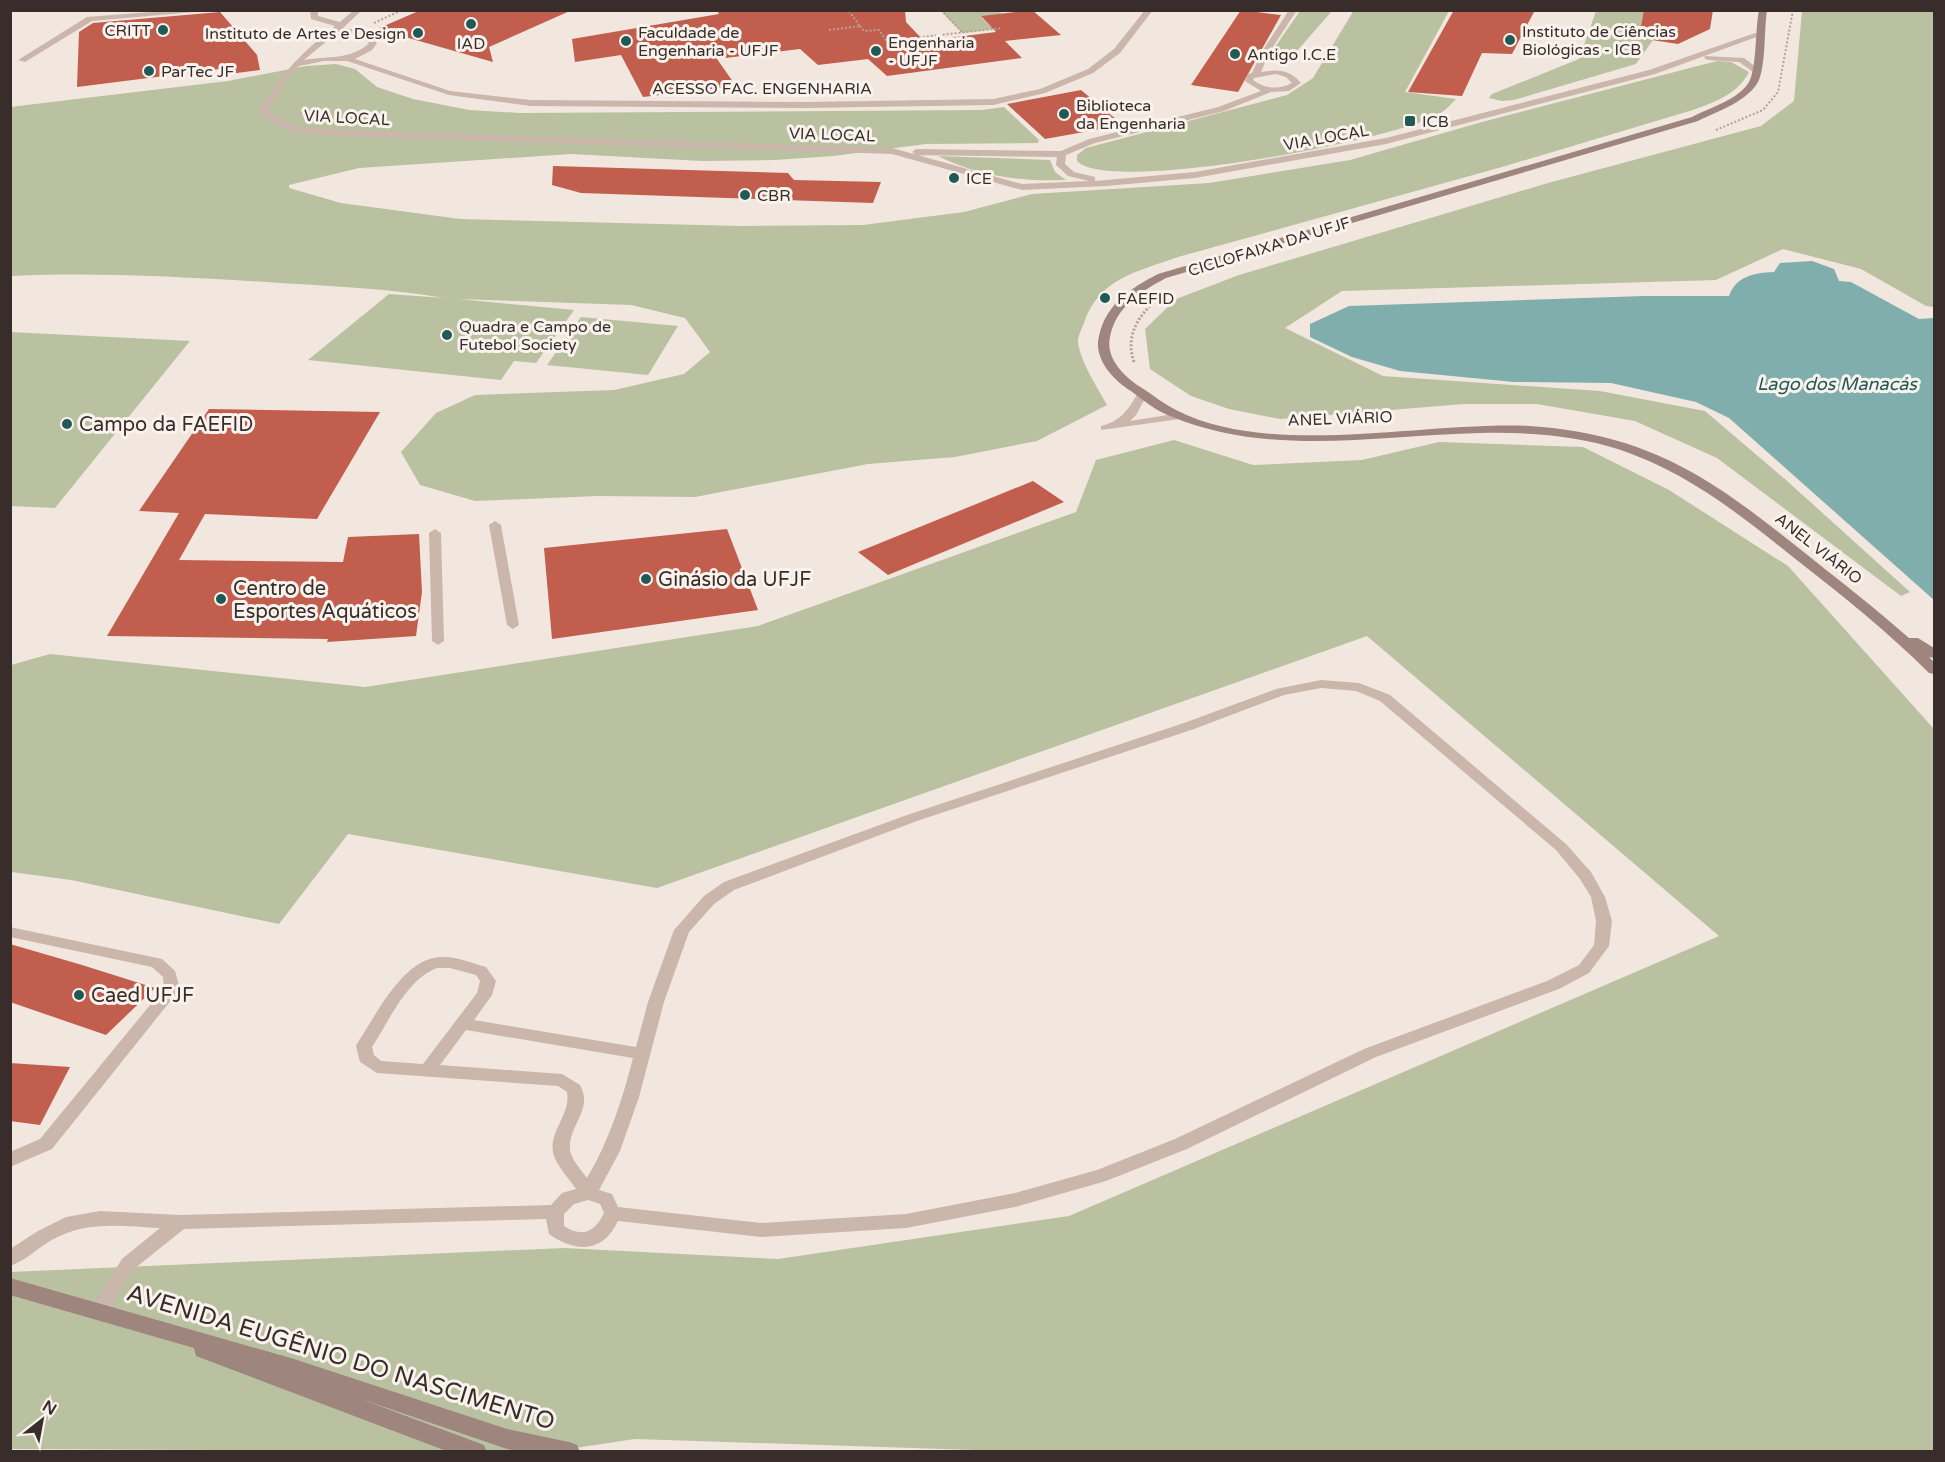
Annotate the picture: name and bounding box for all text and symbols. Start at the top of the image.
marker: IAD [464,17,478,31]
place label: CRITT [104,21,151,41]
place label: Instituto de Ciências Biológicas - ICB [1522,22,1676,60]
marker: CRITT [156,23,170,37]
place label: Faculdade de Engenharia - UFJF [638,23,779,61]
place label: Instituto de Artes e Design [205,24,406,44]
marker: Instituto de Artes e Design [411,26,425,40]
place label: Engenharia - UFJF [888,33,975,71]
marker: Instituto de Ciências Biológicas - ICB [1503,33,1517,47]
place label: IAD [457,34,485,54]
marker: Faculdade de Engenharia - UFJF [619,34,633,48]
marker: Engenharia - UFJF [869,44,883,58]
place label: Antigo I.C.E [1247,45,1336,65]
marker: Antigo I.C.E [1228,47,1242,61]
place label: ParTec JF [161,62,234,82]
marker: ParTec JF [142,64,156,78]
street label: ACESSO FAC. ENGENHARIA [652,79,872,99]
place label: Biblioteca da Engenharia [1076,96,1186,134]
street label: VIA LOCAL [303,106,391,130]
marker: Biblioteca da Engenharia [1057,107,1071,121]
place label: ICB [1422,112,1449,132]
marker: ICB [1403,114,1417,128]
street label: VIA LOCAL [1282,121,1370,155]
street label: VIA LOCAL [789,124,875,146]
place label: ICE [966,169,992,189]
marker: ICE [947,171,961,185]
place label: CBR [757,186,791,206]
marker: CBR [738,188,752,202]
street label: CICLOFAIXA DA UFJF [1186,213,1353,281]
place label: FAEFID [1117,289,1174,309]
marker: FAEFID [1098,291,1112,305]
place label: Quadra e Campo de Futebol Society [459,317,611,355]
marker: Quadra e Campo de Futebol Society [440,328,454,342]
water label: Lago dos Manacás [1757,373,1918,395]
street label: ANEL VIÁRIO [1287,407,1393,431]
place label: Campo da FAEFID [79,413,253,437]
marker: Campo da FAEFID [60,417,74,431]
street label: ANEL VIÁRIO [1771,509,1866,589]
place label: Ginásio da UFJF [658,568,811,592]
marker: Ginásio da UFJF [639,572,653,586]
place label: Centro de Esportes Aquáticos [233,577,417,624]
marker: Centro de Esportes Aquáticos [214,592,228,606]
place label: Caed UFJF [91,984,194,1008]
marker: Caed UFJF [72,988,86,1002]
street label: AVENIDA EUGÊNIO DO NASCIMENTO [123,1278,558,1437]
north arrow [12,1390,72,1450]
text: N [39,1396,60,1420]

